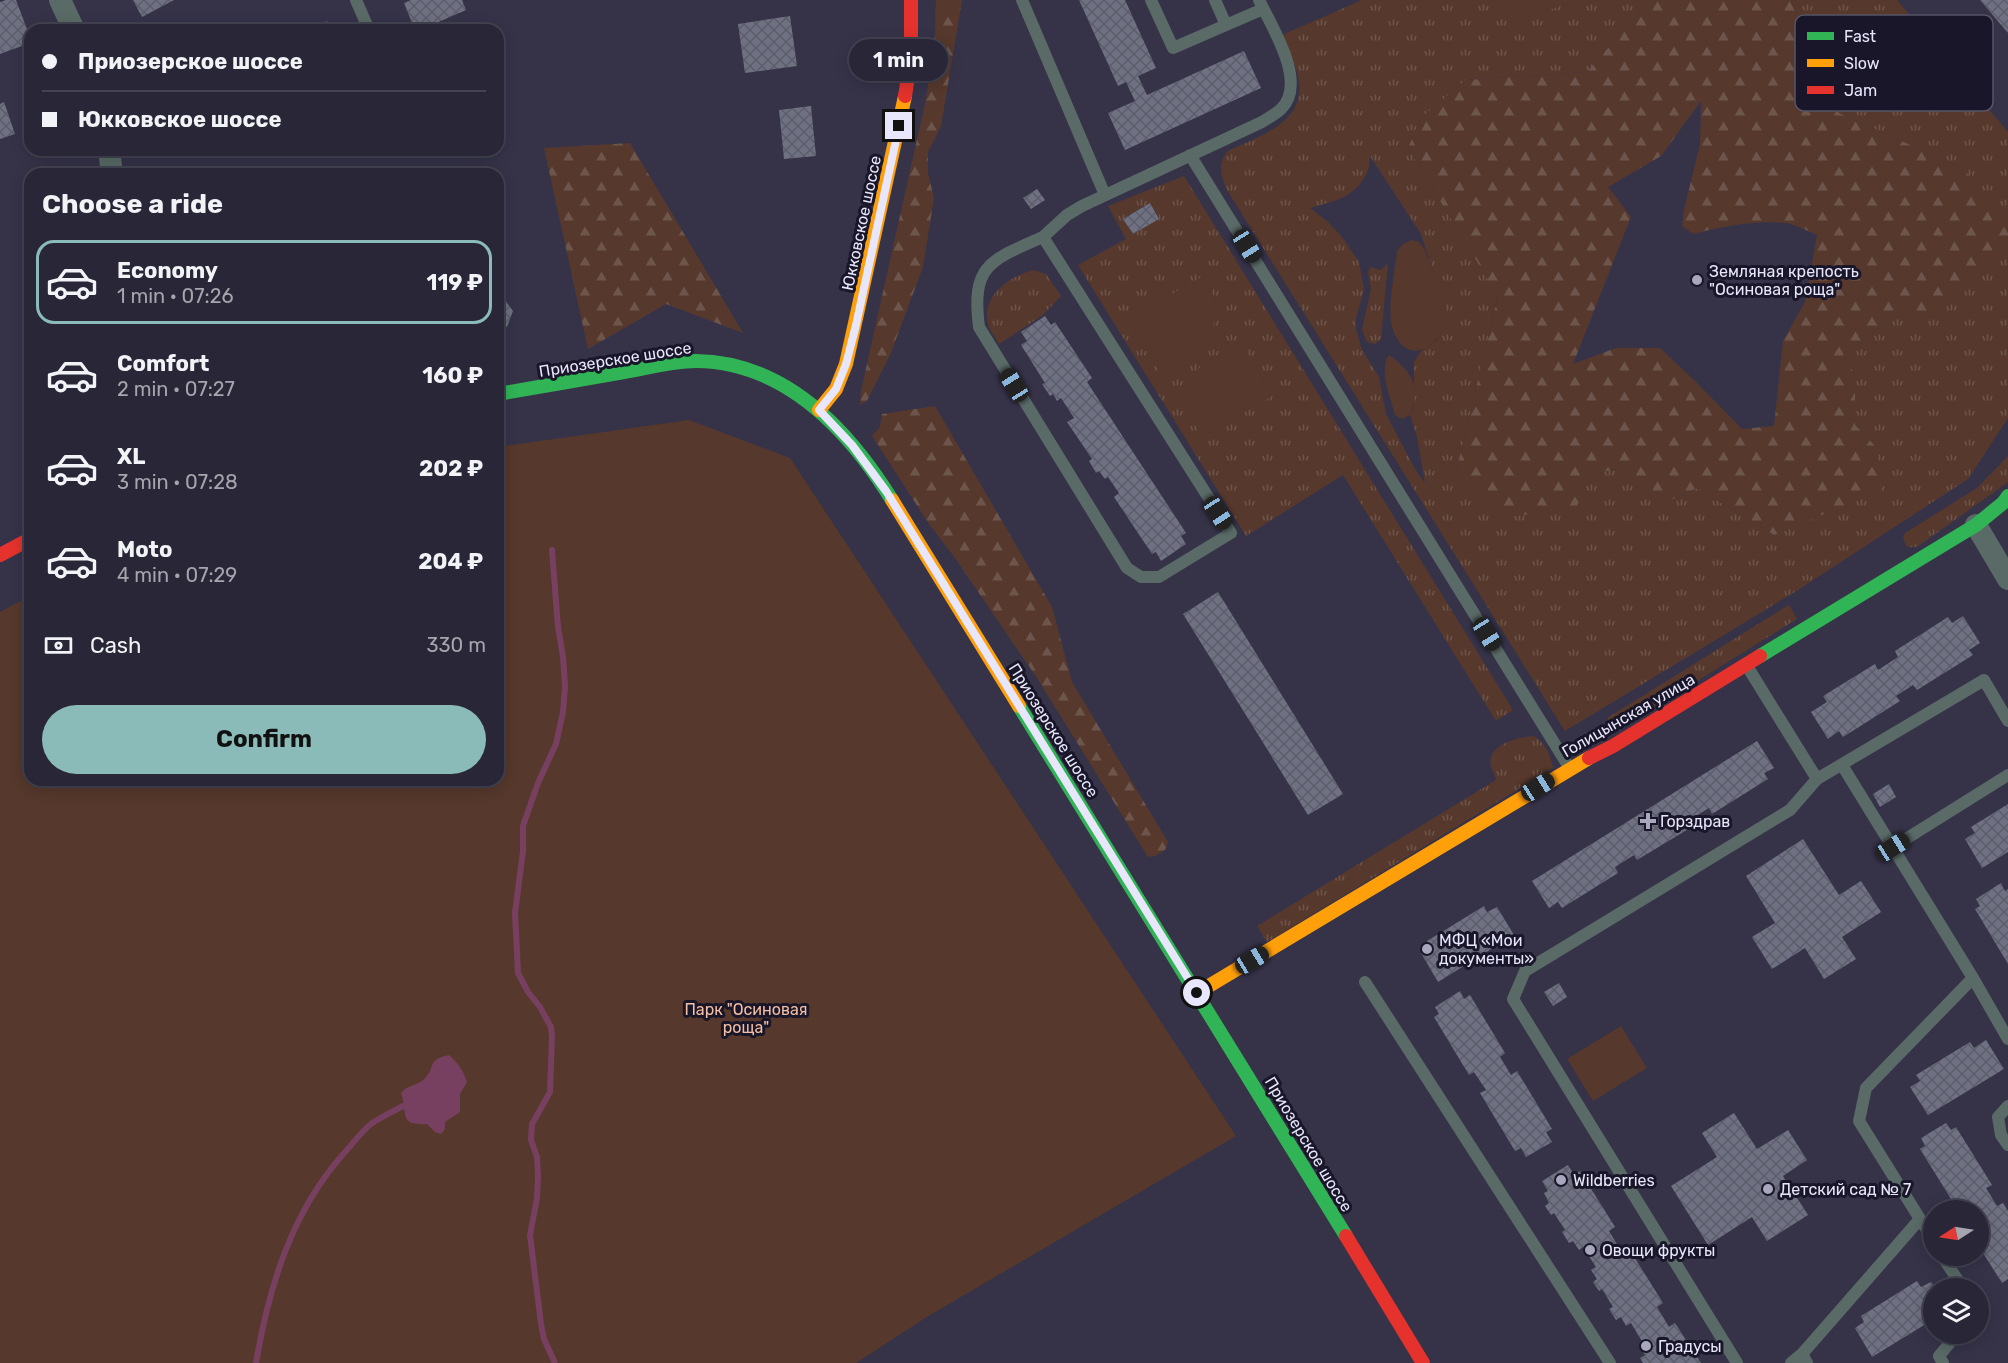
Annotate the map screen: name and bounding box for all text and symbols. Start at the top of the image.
legend [1795,15,1993,111]
text: Fast [1844,27,1876,46]
callout: 1 min [850,39,948,81]
text: Приозерское шоссе [78,48,303,75]
text: 1 min [873,48,924,72]
text: Slow [1844,54,1880,73]
text: Jam [1844,81,1877,100]
text: Юкковское шоссе [78,106,282,133]
route end [885,112,912,139]
street label: Юкковское шоссе [838,154,885,292]
text: Choose a ride [42,188,223,220]
car [1230,226,1264,266]
icon: car [45,255,99,309]
text: Economy [117,257,218,284]
place label: Земляная крепость "Осиновая роща" [1709,262,1859,299]
text: 119 ₽ [426,269,483,296]
marker: Земляная крепость "Осиновая роща" [1690,273,1704,287]
text: 1 min · 07:26 [117,284,233,308]
street label: Приозерское шоссе [538,338,693,381]
icon: car [45,348,99,402]
text: Comfort [117,350,209,377]
text: 160 ₽ [422,362,483,389]
car [997,365,1031,405]
text: 2 min · 07:27 [117,377,235,401]
icon: car [45,441,99,495]
text: XL [117,443,145,470]
text: 202 ₽ [419,455,483,482]
text: 3 min · 07:28 [117,470,238,494]
car [1201,493,1235,533]
icon: car [45,534,99,588]
text: Moto [117,536,172,563]
text: 204 ₽ [418,548,483,575]
text: 4 min · 07:29 [117,563,237,587]
car [1470,614,1504,654]
icon: cash [42,629,75,662]
text: Cash [90,632,141,659]
text: 330 m [427,633,486,657]
street label: Приозерское шоссе [1005,660,1102,801]
street label: Голицынская улица [1558,670,1698,761]
button: Confirm [42,705,486,774]
car [1518,770,1558,804]
place label: Горздрав [1660,812,1730,831]
marker: Горздрав [1641,814,1655,828]
car [1873,830,1913,864]
place label: МФЦ «Мои документы» [1439,931,1534,968]
marker: МФЦ «Мои документы» [1420,942,1434,956]
car [1232,943,1272,977]
route start [1183,979,1210,1006]
park label: Парк "Осиновая роща" [684,1000,808,1037]
street label: Приозерское шоссе [1261,1073,1356,1215]
place label: Wildberries [1573,1171,1655,1190]
marker: Wildberries [1554,1173,1568,1187]
place label: Детский сад № 7 [1780,1180,1911,1199]
marker: Детский сад № 7 [1761,1182,1775,1196]
north arrow [1923,1200,1989,1266]
map controls [1923,1200,1989,1344]
place label: Овощи фрукты [1602,1241,1715,1260]
marker: Овощи фрукты [1583,1243,1597,1257]
button: layers [1923,1278,1989,1344]
place label: Градусы [1658,1337,1722,1356]
marker: Градусы [1639,1339,1653,1353]

